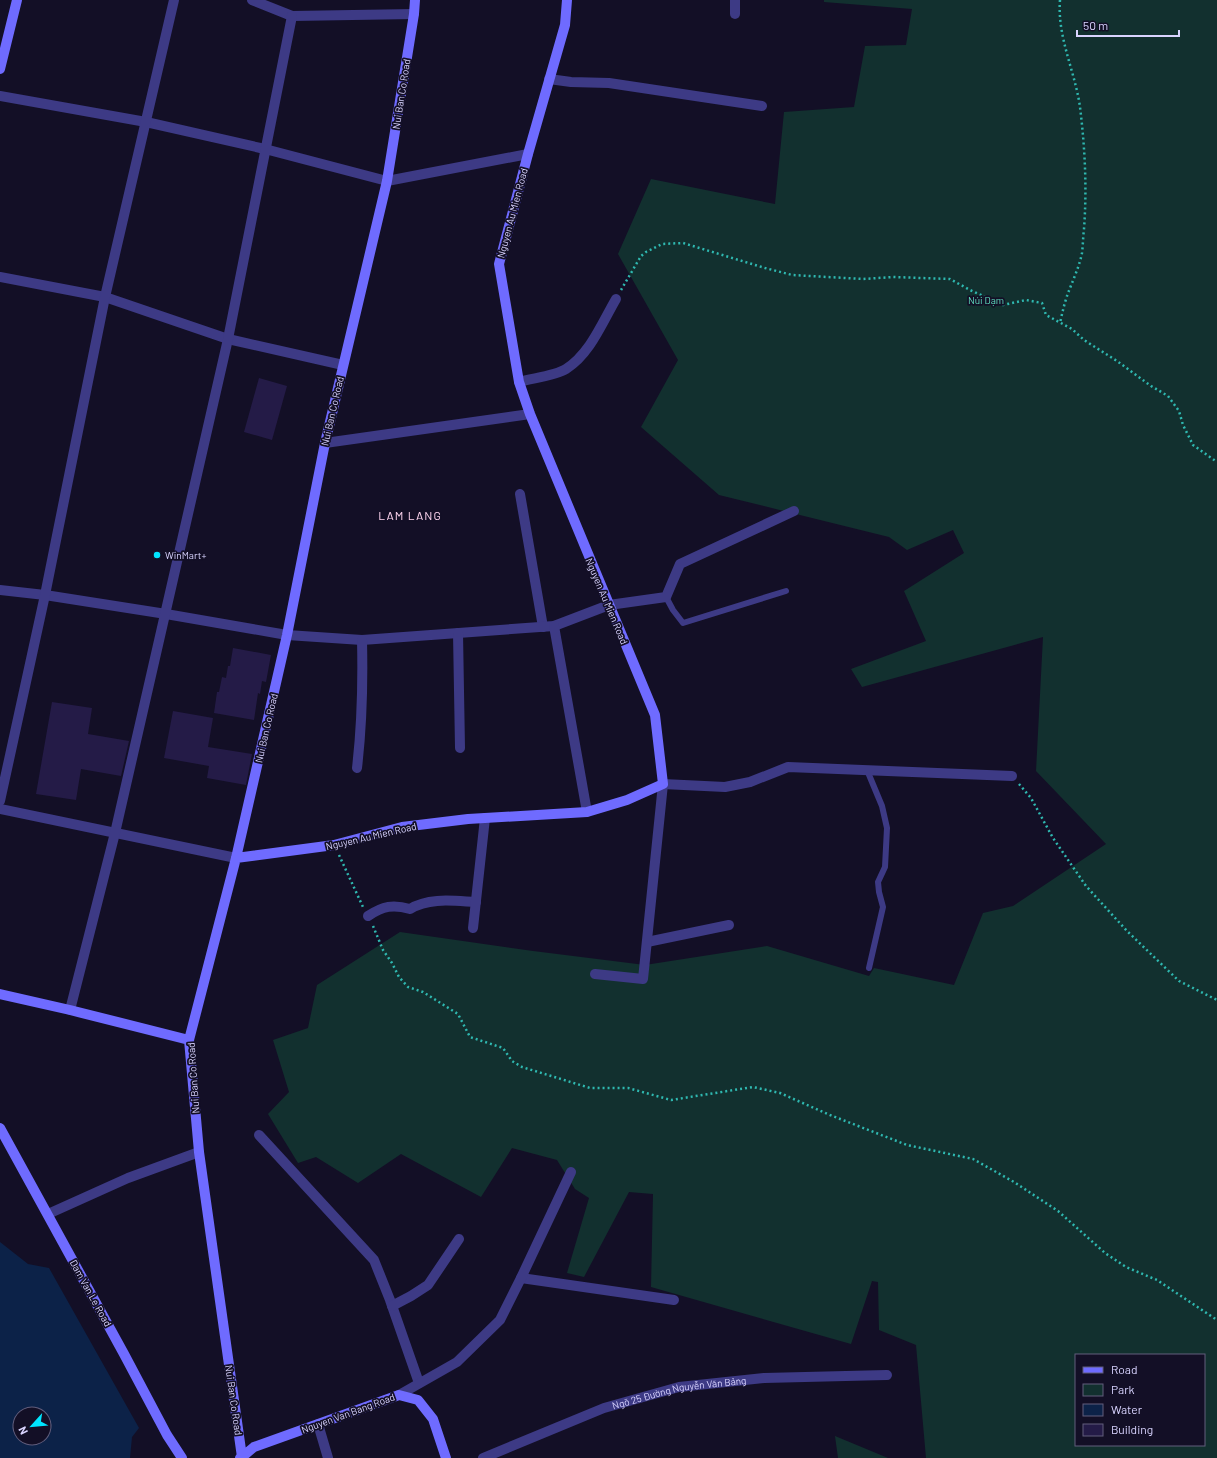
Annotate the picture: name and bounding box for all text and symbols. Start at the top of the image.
scale bar [1077,12,1179,38]
text: 50 m [1083,18,1108,32]
street label: Nui Ban Co Road [390,58,412,130]
street label: Nguyen Au Mien Road [494,167,530,259]
park label: Núi Dạm [968,294,1004,306]
street label: Nui Ban Co Road [318,375,346,447]
district label: LAM LANG [378,508,442,522]
place label: WinMart+ [165,549,206,561]
marker: WinMart+ [152,550,162,560]
street label: Nguyen Au Mien Road [583,556,631,646]
street label: Nui Ban Co Road [252,692,280,764]
street label: Nguyen Au Mien Road [325,820,417,852]
street label: Nui Ban Co Road [185,1042,201,1114]
street label: Dam Van Le Road [68,1257,114,1329]
legend [1075,1354,1205,1446]
text: Road [1111,1362,1138,1376]
street label: Nui Ban Co Road [223,1364,245,1436]
street label: Ngõ 25 Đường Nguyễn Văn Bảng [611,1374,747,1411]
text: Park [1111,1382,1135,1396]
street label: Nguyen Van Bang Road [300,1390,396,1436]
text: Water [1111,1402,1143,1416]
north arrow [12,1406,52,1446]
text: Building [1111,1422,1153,1436]
text: N [15,1425,30,1437]

